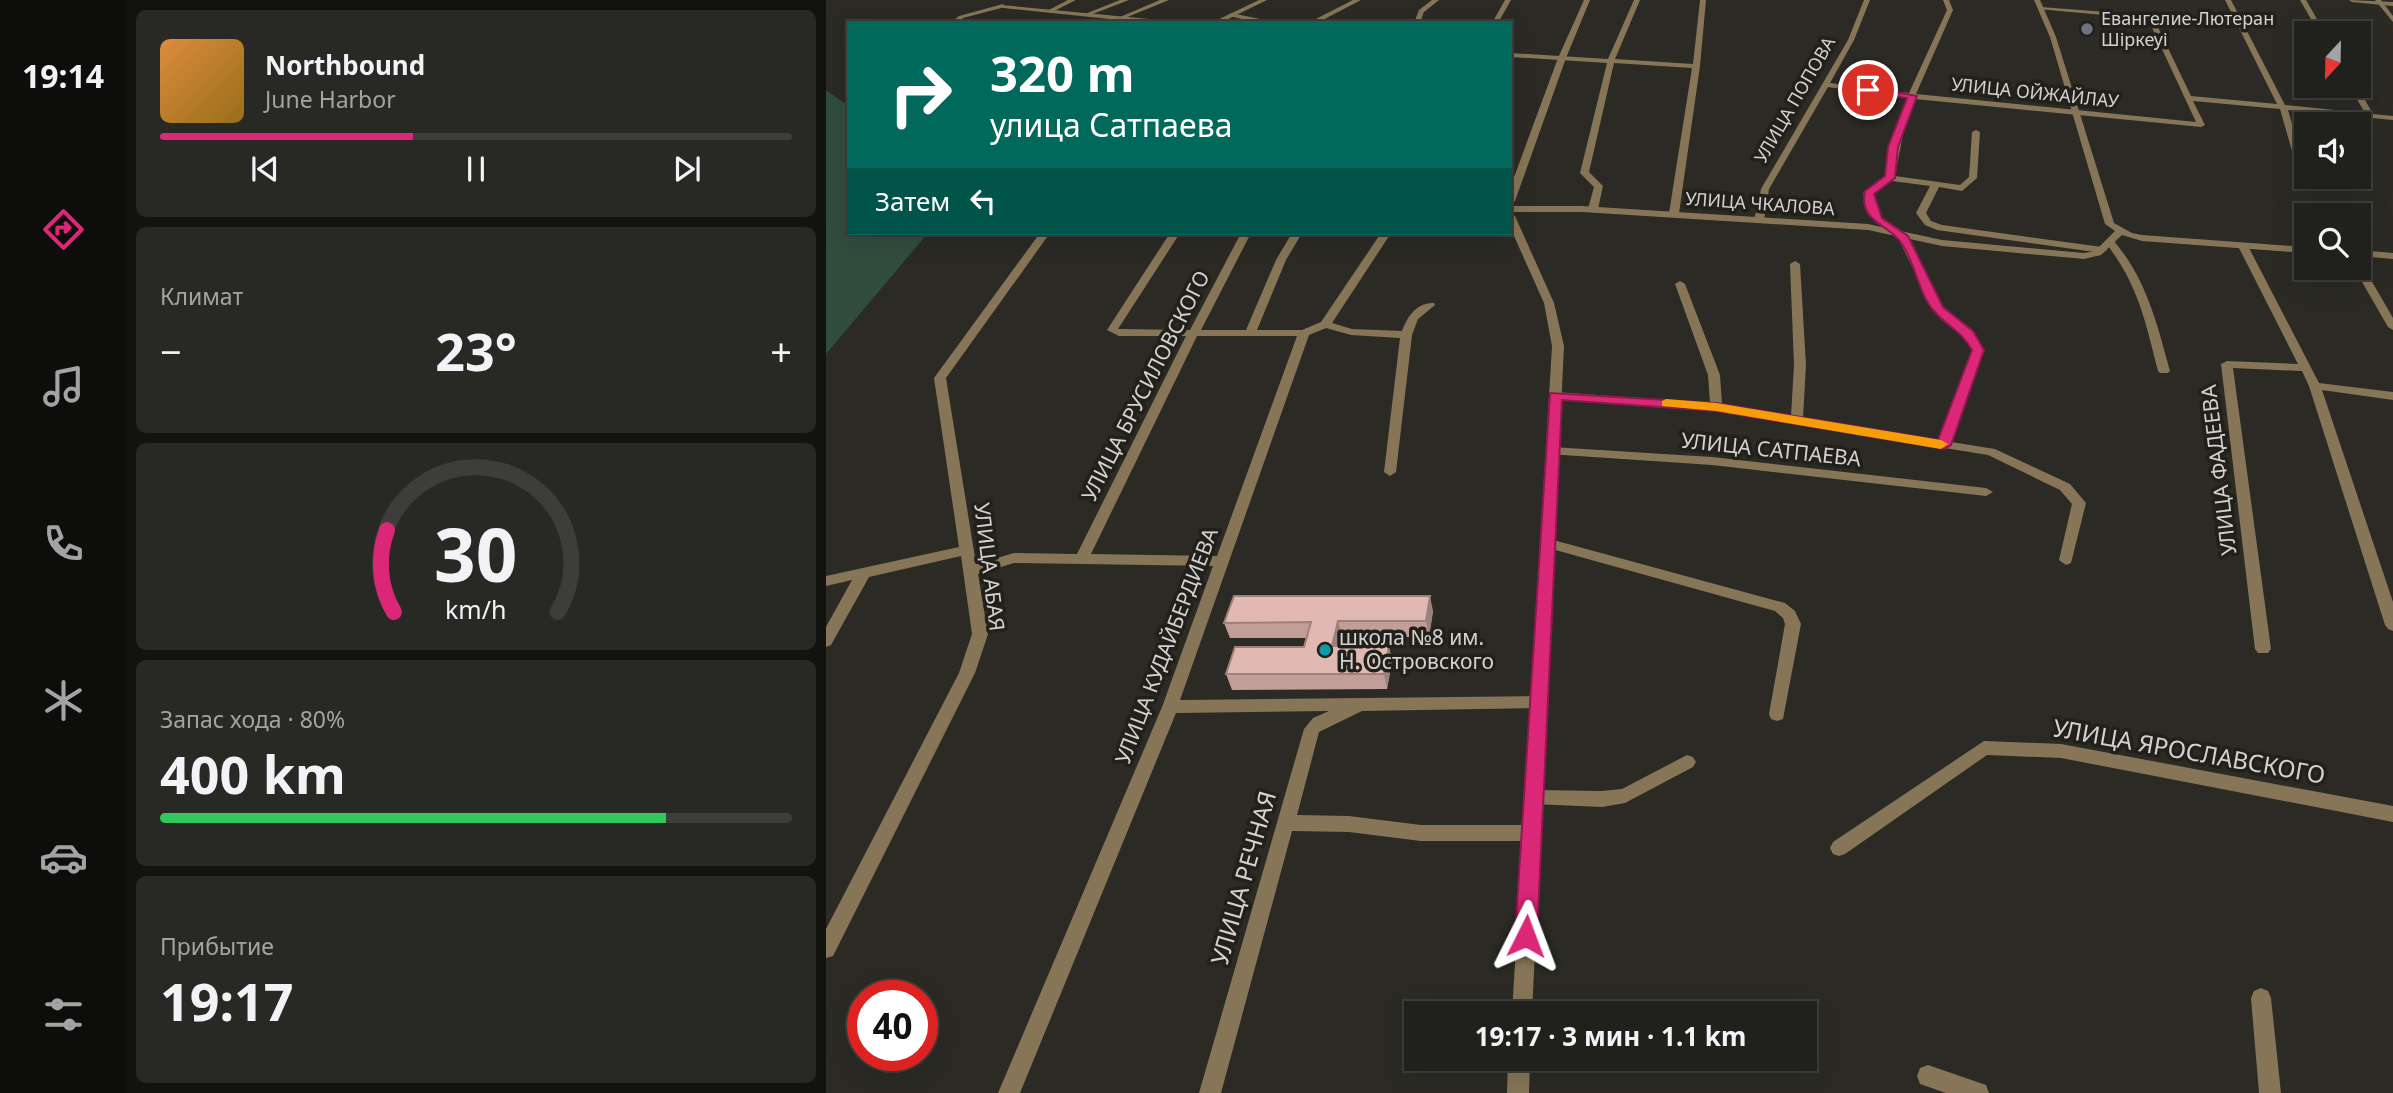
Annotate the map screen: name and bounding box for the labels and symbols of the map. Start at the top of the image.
place label: Евангелие-Лютеран Шіркеуі [2101,6,2274,51]
marker: Евангелие-Лютеран Шіркеуі [2079,21,2095,37]
north arrow [2294,21,2371,98]
street label: УЛИЦА ПОПОВА [1748,32,1840,167]
pin [1838,60,1898,120]
street label: УЛИЦА ОЙЖАЙЛАУ [1950,71,2121,113]
street label: УЛИЦА ЧКАЛОВА [1685,186,1836,220]
street label: УЛИЦА БРУСИЛОВСКОГО [1075,265,1216,506]
street label: УЛИЦА ФАДЕЕВА [2194,383,2242,557]
street label: УЛИЦА САТПАЕВА [1680,426,1863,472]
street label: УЛИЦА АБАЯ [968,501,1012,633]
street label: УЛИЦА КУДАЙБЕРДИЕВА [1108,523,1224,768]
place label: школа №8 им. Н. Островского [1339,623,1494,675]
marker: школа №8 им. Н. Островского [1317,642,1333,658]
street label: УЛИЦА ЯРОСЛАВСКОГО [2050,710,2328,791]
street label: УЛИЦА РЕЧНАЯ [1202,787,1283,968]
position arrow [1489,899,1563,973]
speed limit sign: 40 [847,980,938,1071]

